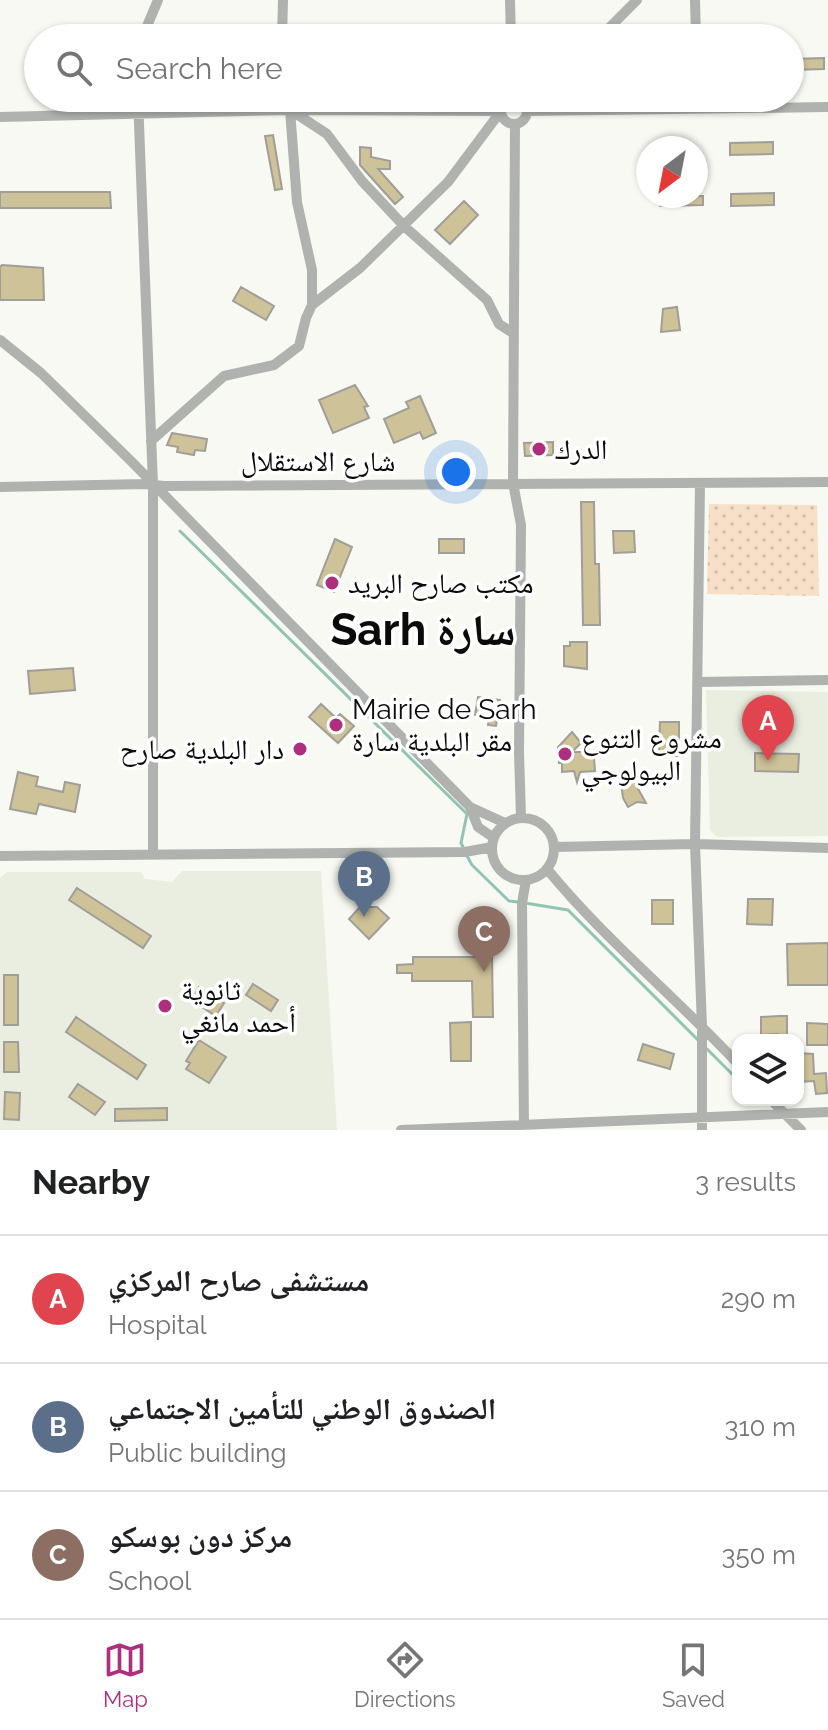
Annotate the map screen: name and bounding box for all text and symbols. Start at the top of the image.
search box [24,24,804,112]
icon: search [52,46,96,90]
text: Search here [116,51,283,86]
north arrow [636,136,708,208]
place label: الدرك [555,433,607,466]
marker: الدرك [530,440,548,458]
street label: شارع الاستقلال [241,445,395,479]
your location [436,452,476,492]
place label: مكتب صارح البريد [348,567,534,601]
marker: مكتب صارح البريد [323,574,341,592]
district label: Sarh سارة [330,604,516,655]
place label: Mairie de Sarh مقر البلدية سارة [352,693,537,758]
pin: A [742,695,794,761]
marker: Mairie de Sarh مقر البلدية سارة [327,716,345,734]
place label: مشروع التنوع البيولوجي [581,722,722,793]
place label: دار البلدية صارح [120,733,284,767]
marker: دار البلدية صارح [291,740,309,758]
marker: مشروع التنوع البيولوجي [556,745,574,763]
pin: B [338,851,390,917]
pin: C [458,906,510,972]
place label: ثانوية أحمد مانغي [181,974,296,1045]
marker: ثانوية أحمد مانغي [156,997,174,1015]
map controls [732,1034,804,1106]
button: layers [732,1034,804,1106]
text: Nearby [32,1162,150,1202]
text: 3 results [695,1167,796,1197]
text: مستشفى صارح المركزي [108,1263,369,1298]
text: A [49,1284,67,1314]
text: 290 m [721,1284,796,1314]
text: Hospital [108,1310,207,1340]
text: الصندوق الوطني للتأمين الاجتماعي [108,1391,496,1426]
text: B [49,1412,67,1442]
text: 310 m [725,1412,796,1442]
text: Public building [108,1438,287,1468]
text: مركز دون بوسكو [108,1519,292,1554]
text: C [49,1540,67,1570]
text: 350 m [722,1540,796,1570]
text: School [108,1566,191,1596]
tab: Map [103,1638,148,1712]
tab: Directions [354,1638,456,1712]
tab: Saved [662,1638,725,1712]

